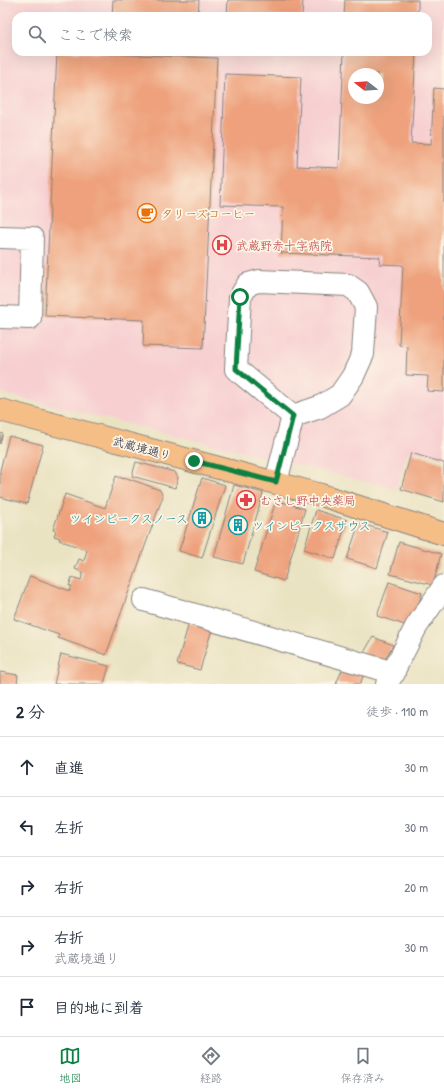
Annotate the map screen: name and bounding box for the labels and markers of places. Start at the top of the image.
cafe icon: タリーズコーヒー [136,202,158,224]
place label: タリーズコーヒー [161,205,255,222]
hospital icon: 武蔵野赤十字病院 [211,234,233,256]
place label: 武蔵野赤十字病院 [236,237,332,254]
pharmacy icon: むさし野中央薬局 [235,489,257,511]
place label: むさし野中央薬局 [260,492,356,509]
building icon: ツインピークスノース [191,507,213,529]
place label: ツインピークスノース [70,510,188,527]
building icon: ツインピークスサウス [227,514,249,536]
place label: ツインピークスサウス [252,517,370,534]

